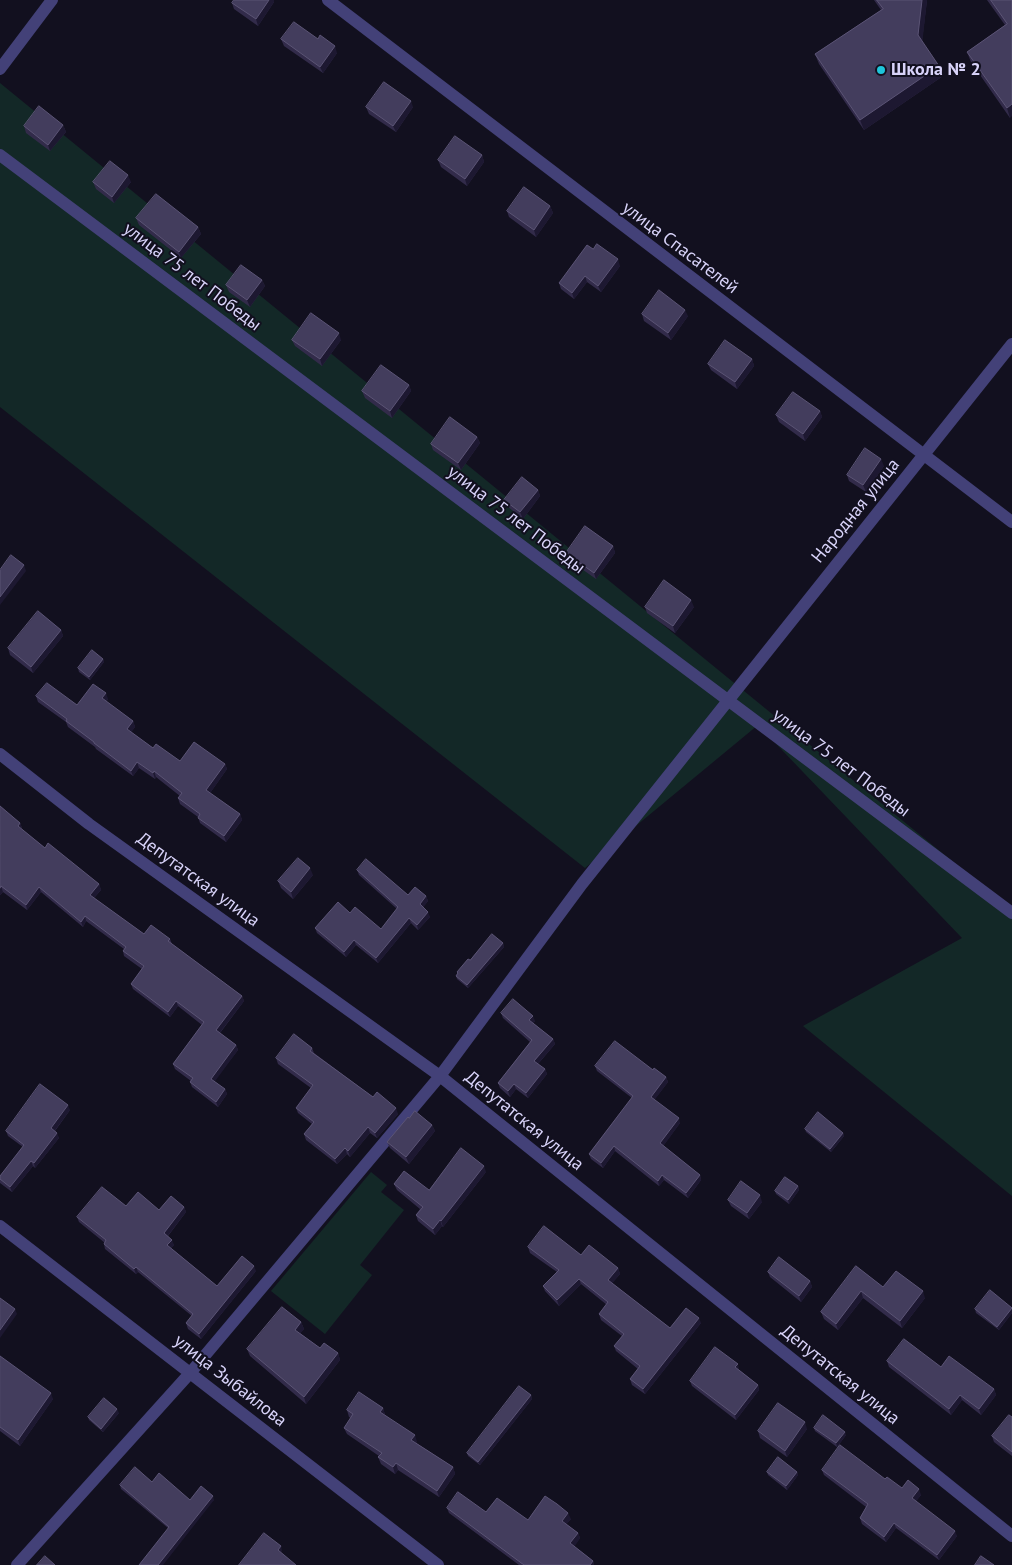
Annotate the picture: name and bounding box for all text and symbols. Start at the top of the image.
place label: Школа № 2 [891,59,981,81]
marker: Школа № 2 [875,64,887,76]
street label: улица Спасателей [618,197,742,299]
street label: улица 75 лет Победы [119,218,265,336]
street label: Народная улица [807,455,905,567]
street label: улица 75 лет Победы [443,461,589,579]
street label: улица 75 лет Победы [768,704,914,822]
street label: Депутатская улица [132,828,264,932]
street label: Депутатская улица [460,1066,588,1176]
street label: Депутатская улица [776,1320,904,1430]
street label: улица Зыбайлова [169,1330,291,1432]

